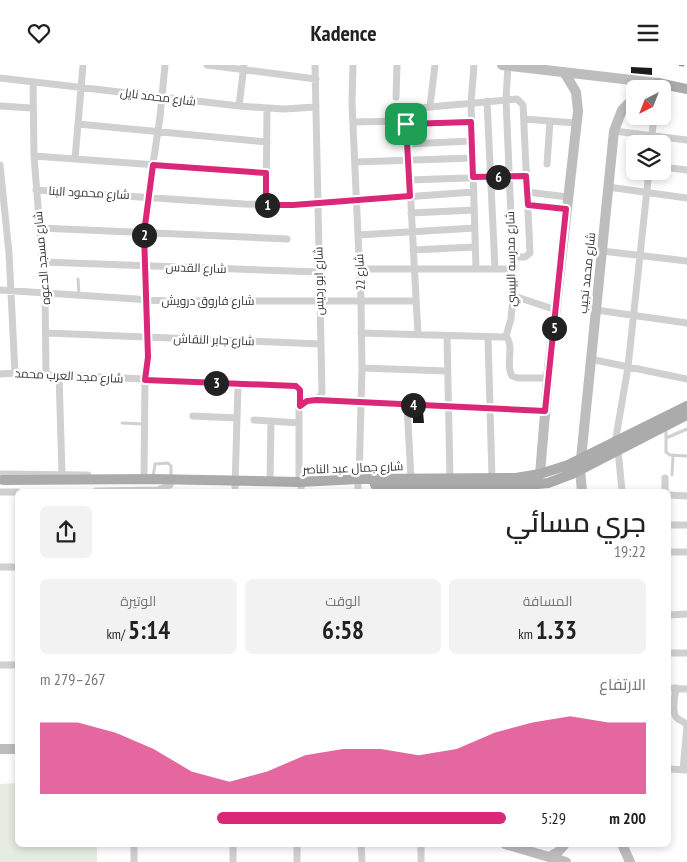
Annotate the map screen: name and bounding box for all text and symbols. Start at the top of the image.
icon: heart [25,19,53,47]
text: Kadence [310,19,377,47]
icon: menu [634,19,662,47]
north arrow [626,80,671,125]
map controls [626,80,671,180]
street label: شارع محمد نايل [119,84,197,110]
pin [385,103,427,145]
icon: arrive [392,110,420,138]
button: layers [626,135,671,180]
pin: 6 [486,165,510,189]
text: 6 [495,168,502,186]
street label: شارع محمود البنا [48,183,130,203]
pin: 1 [254,193,280,217]
text: 1 [264,196,271,214]
street label: شارع مسجد الدعوه [30,210,54,306]
street label: شارع مدرسه البيسي [502,211,522,307]
pin: 2 [132,223,156,247]
text: 2 [141,226,148,244]
street label: شارع محمد نجيب [575,232,599,314]
street label: شارع ابو رديس [310,246,328,316]
street label: شارع 22 [351,253,369,291]
street label: شارع القدس [165,259,227,277]
street label: شارع فاروق درويش [162,293,255,309]
pin: 5 [542,315,566,341]
text: 5 [551,319,558,337]
street label: شارع جابر النقاش [173,331,255,349]
street label: شارع مجد العرب محمد [14,365,124,387]
pin: 3 [204,371,228,395]
text: 3 [213,374,220,392]
pin: 4 [400,393,426,417]
text: 4 [410,396,417,414]
street label: شارع جمال عبد الناصر [301,458,404,478]
text: جري مسائي [506,503,646,540]
button: share [40,506,92,558]
text: 19:22 [614,541,646,561]
text: الوتيرة [120,592,156,610]
text: الوقت [325,592,361,610]
text: المسافة [523,592,573,610]
text: 5:14 [128,614,170,646]
text: 6:58 [322,614,364,646]
text: 1.33 [536,614,577,646]
text: /km [106,625,128,643]
text: km [518,625,536,643]
text: 267–279 m [40,669,106,689]
text: الارتفاع [599,674,646,694]
text: 5:29 [541,808,566,828]
text: 200 m [609,808,646,828]

